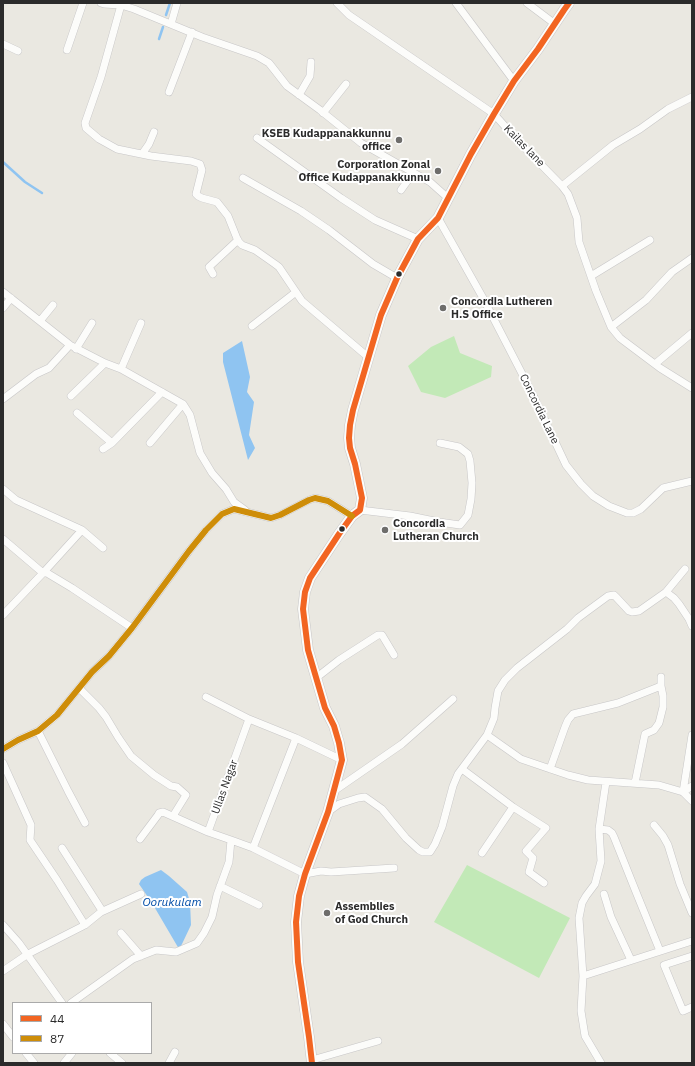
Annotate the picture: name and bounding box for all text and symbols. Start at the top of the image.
street label: Kailas lane [501,122,547,170]
place label: KSEB Kudappanakkunnu office [262,127,391,153]
marker: KSEB Kudappanakkunnu office [394,135,404,145]
place label: Corporation Zonal Office Kudappanakkunnu [298,158,430,184]
marker: Corporation Zonal Office Kudappanakkunnu [433,166,443,176]
unlabelled marker [394,269,404,279]
place label: Concordia Lutheren H.S Office [451,295,552,321]
marker: Concordia Lutheren H.S Office [438,303,448,313]
street label: Concordia Lane [516,372,562,446]
place label: Concordia Lutheran Church [393,517,479,543]
unlabelled marker [337,524,347,534]
marker: Concordia Lutheran Church [380,525,390,535]
street label: Ullas Nagar [209,758,241,816]
water label: Oorukulam [142,896,202,910]
place label: Assemblies of God Church [335,900,408,926]
marker: Assemblies of God Church [322,908,332,918]
legend [12,1002,152,1054]
text: 44 [50,1011,64,1026]
text: 87 [50,1031,64,1046]

